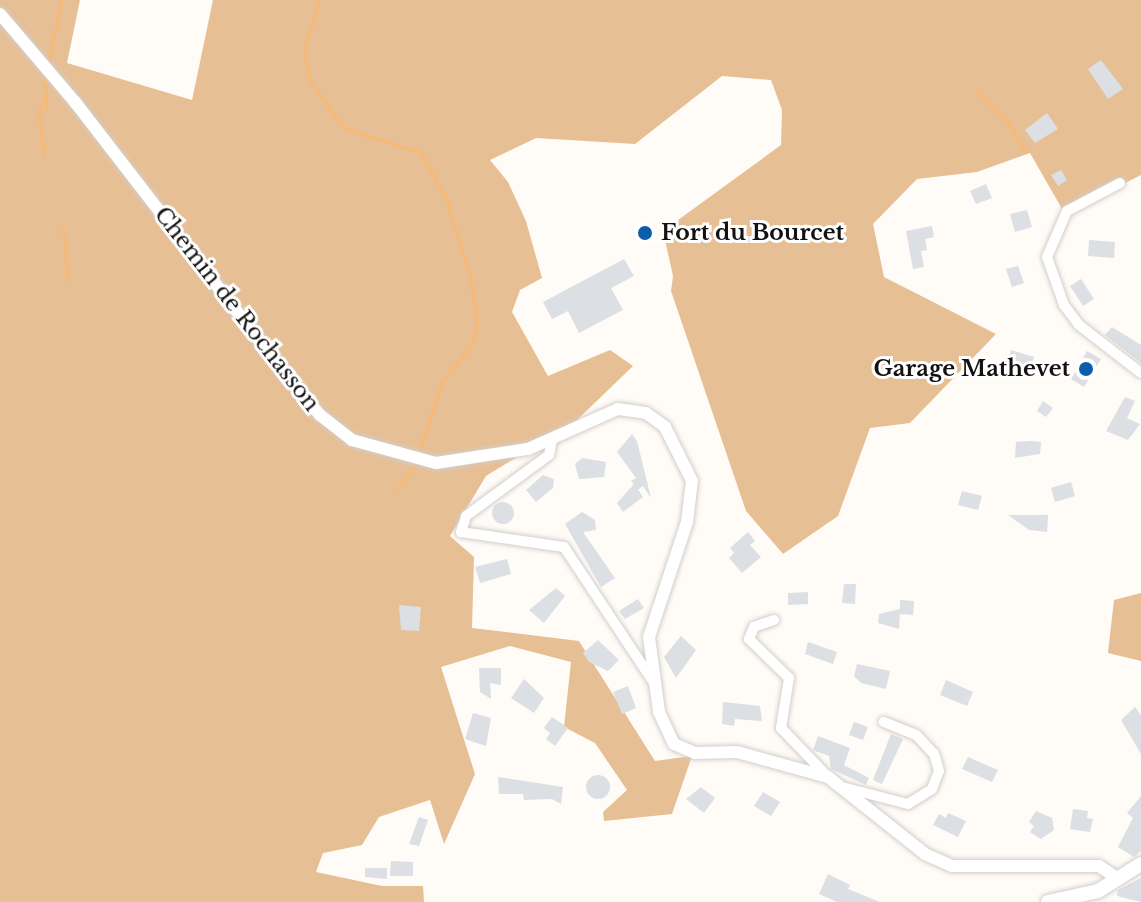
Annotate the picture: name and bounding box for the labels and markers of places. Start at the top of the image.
place label: Fort du Bourcet [661,220,844,246]
marker: Fort du Bourcet [636,224,654,242]
place label: Garage Mathevet [873,356,1070,382]
marker: Garage Mathevet [1077,360,1095,378]

